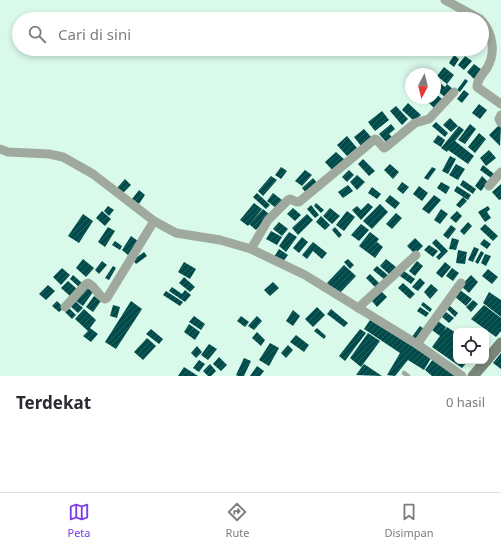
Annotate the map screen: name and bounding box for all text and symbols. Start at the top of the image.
search box [12,12,489,56]
icon: search [26,23,48,45]
text: Cari di sini [58,24,131,44]
north arrow [405,68,441,104]
map controls [453,328,489,364]
button: locate [453,328,489,364]
text: Terdekat [16,391,91,414]
text: 0 hasil [446,393,485,411]
tab: Peta [68,501,91,540]
tab: Rute [226,501,249,540]
tab: Disimpan [384,501,433,540]

